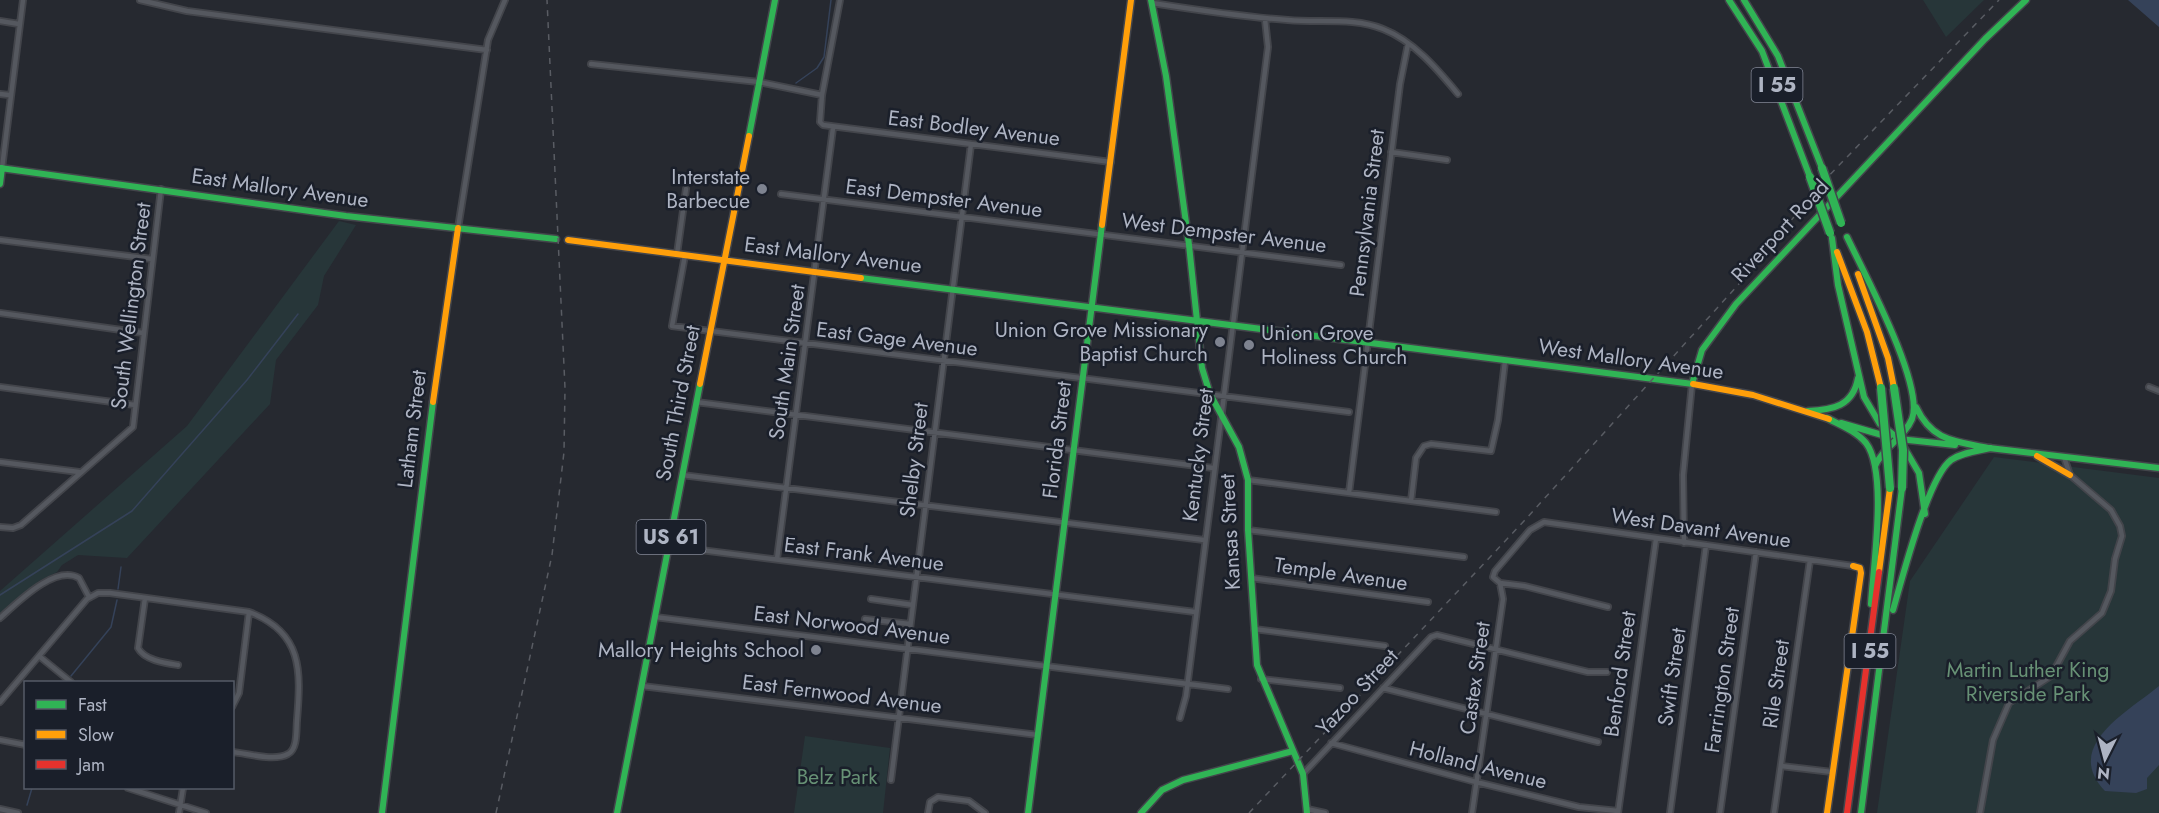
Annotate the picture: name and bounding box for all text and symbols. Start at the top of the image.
road number: I 55 [1752,68,1802,102]
street label: East Bodley Avenue [886,103,1062,153]
street label: Pennsylvania Street [1342,128,1392,298]
street label: East Mallory Avenue [190,161,371,215]
place label: Interstate Barbecue [666,162,750,216]
street label: East Dempster Avenue [844,171,1044,225]
street label: Riverport Road [1724,173,1836,289]
marker: Interstate Barbecue [755,182,769,196]
street label: South Wellington Street [103,201,159,411]
street label: West Dempster Avenue [1120,206,1328,260]
street label: East Mallory Avenue [743,229,924,281]
street label: South Main Street [761,282,813,442]
street label: East Gage Avenue [815,314,980,364]
place label: Union Grove Missionary Baptist Church [995,315,1209,369]
place label: Union Grove Holiness Church [1261,318,1407,372]
street label: South Third Street [648,322,708,484]
street label: West Mallory Avenue [1536,331,1726,387]
marker: Union Grove Missionary Baptist Church [1213,335,1227,349]
marker: Union Grove Holiness Church [1242,338,1256,352]
street label: Latham Street [390,368,434,490]
street label: Florida Street [1035,380,1079,500]
street label: Kentucky Street [1175,386,1221,524]
street label: Shelby Street [892,401,936,519]
street label: Kansas Street [1212,473,1248,591]
street label: West Davant Avenue [1609,501,1793,555]
road number: US 61 [636,520,706,554]
street label: East Frank Avenue [782,529,946,579]
street label: Temple Avenue [1272,550,1410,598]
street label: East Norwood Avenue [752,598,952,652]
street label: Farrington Street [1697,605,1747,755]
street label: Benford Street [1596,609,1644,739]
street label: Castex Street [1452,620,1498,736]
street label: Swift Street [1650,626,1694,728]
road number: I 55 [1844,634,1896,668]
place label: Mallory Heights School [598,635,804,665]
street label: Rile Street [1755,638,1797,730]
street label: Yazoo Street [1309,642,1405,742]
marker: Mallory Heights School [809,643,823,657]
park label: Martin Luther King Riverside Park [1947,655,2109,709]
street label: East Fernwood Avenue [740,667,944,721]
legend [24,681,234,789]
text: Fast [78,692,107,718]
text: Slow [78,722,115,748]
north arrow [2075,729,2135,789]
street label: Holland Avenue [1406,733,1550,797]
text: Jam [76,752,105,778]
text: N [2096,761,2111,786]
park label: Belz Park [797,762,878,792]

